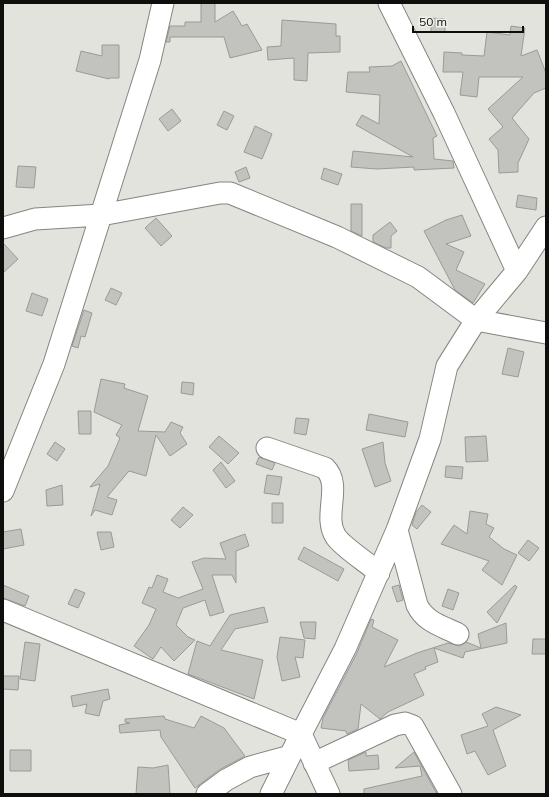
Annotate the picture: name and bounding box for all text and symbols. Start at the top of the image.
scale bar [413,8,523,34]
text: 50 m [419,14,447,29]

